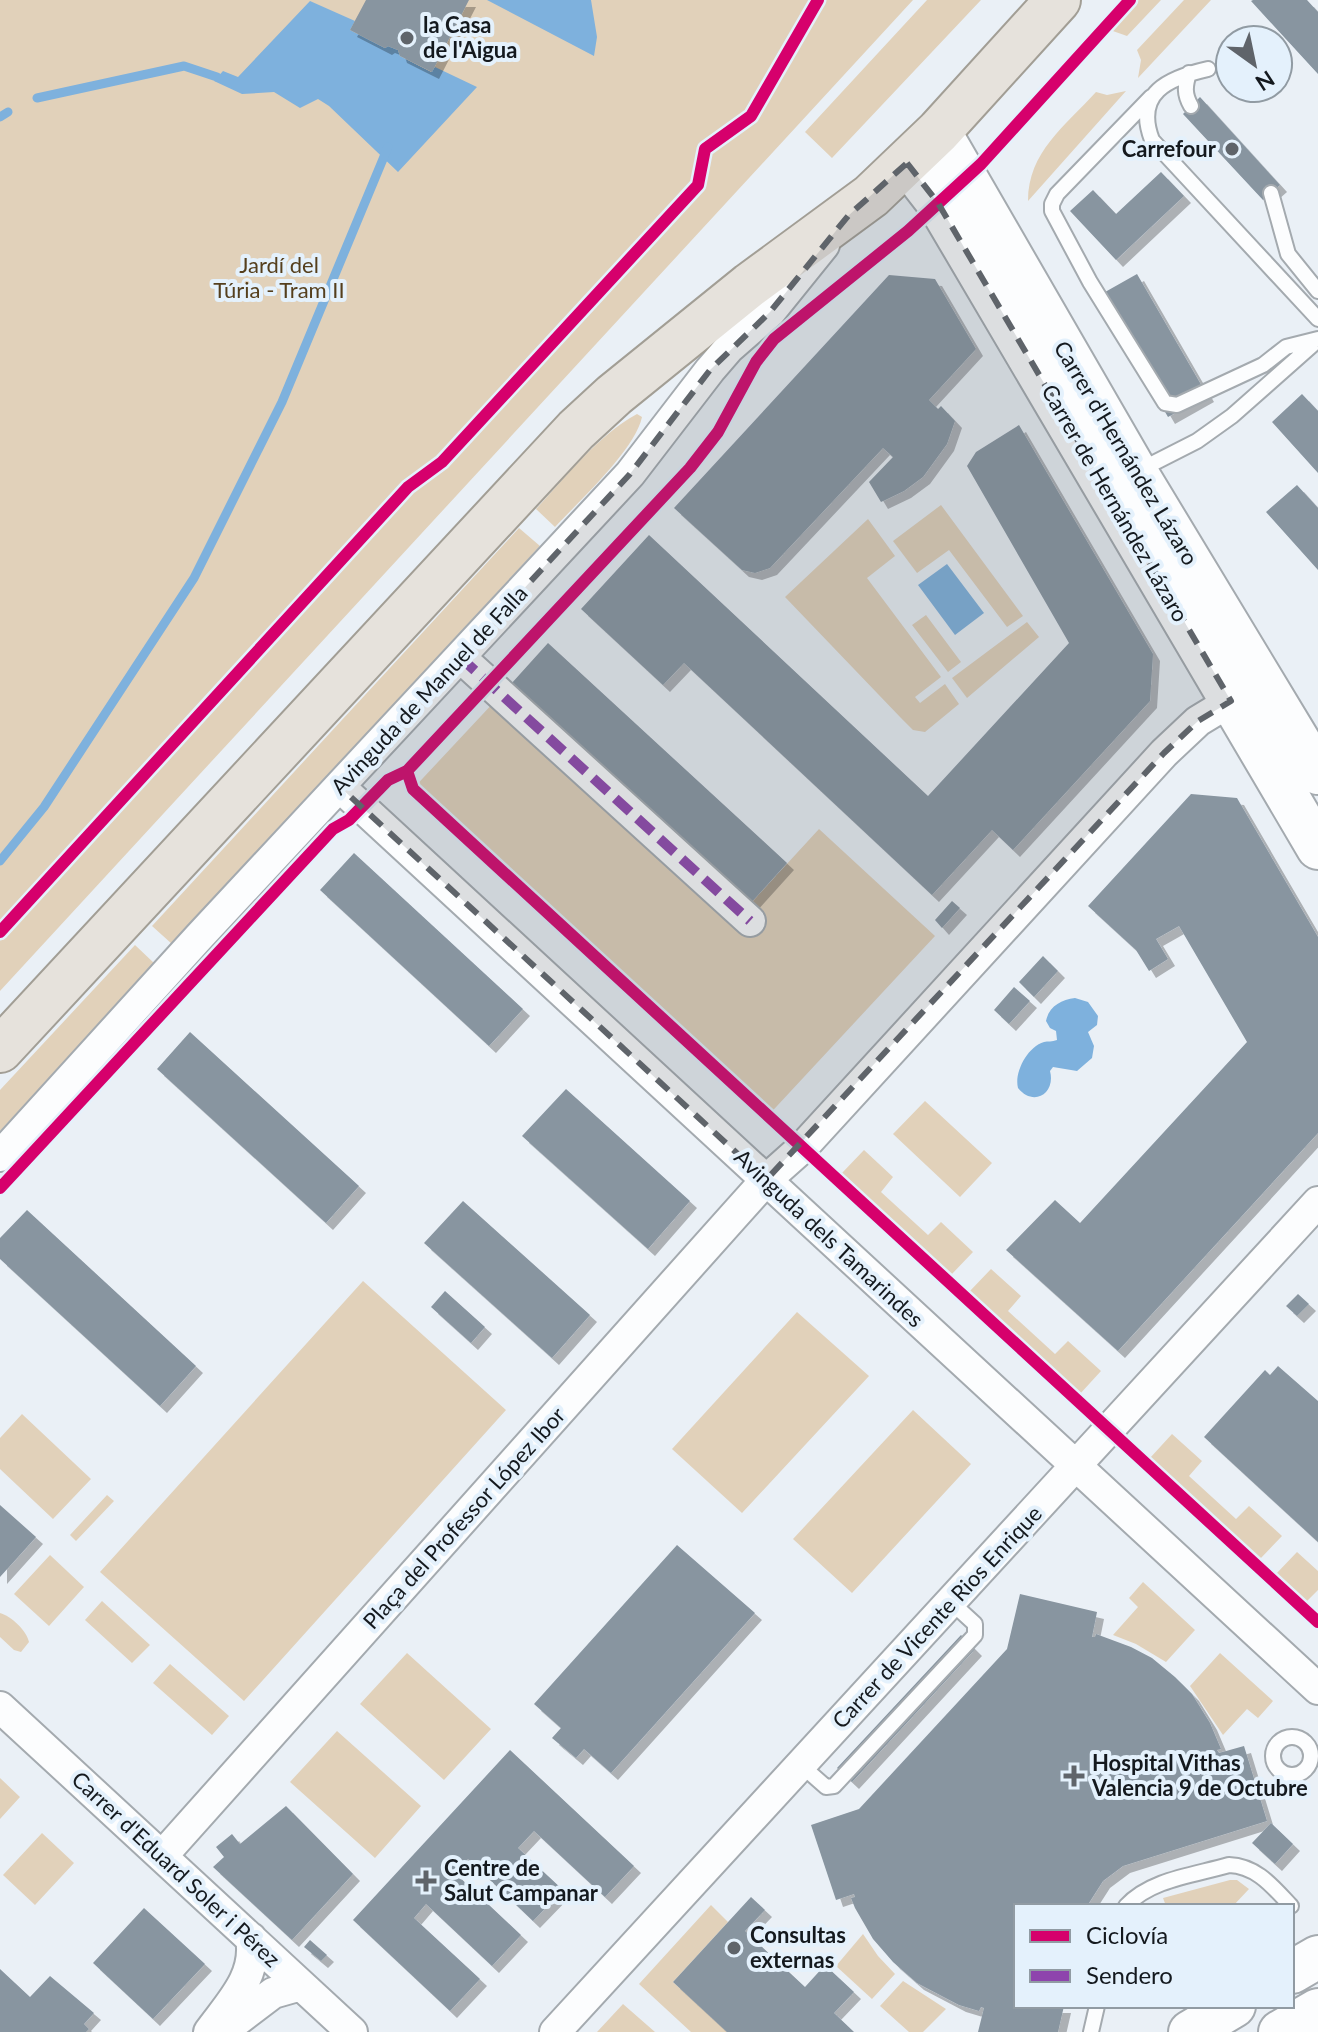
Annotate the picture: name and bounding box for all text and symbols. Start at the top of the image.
place label: la Casa de l'Aigua [423,11,517,63]
north arrow [1214,24,1294,104]
marker: la Casa de l'Aigua [398,29,416,47]
text: N [1251,65,1280,97]
place label: Carrefour [1122,135,1217,162]
marker: Carrefour [1223,140,1241,158]
park label: Jardí del Túria - Tram II [213,251,345,303]
street label: Carrer d'Hernández Lázaro [1049,336,1204,570]
street label: Carrer de Hernández Lázaro [1036,379,1195,626]
street label: Avinguda de Manuel de Falla [325,580,533,800]
street label: Avinguda dels Tamarindes [729,1143,929,1332]
street label: Plaça del Professor López Ibor [357,1401,570,1634]
street label: Carrer de Vicente Rios Enrique [826,1500,1047,1734]
place label: Hospital Vithas Valencia 9 de Octubre [1091,1749,1308,1801]
street label: Carrer d'Eduard Soler i Pérez [67,1765,286,1972]
marker: Hospital Vithas Valencia 9 de Octubre [1063,1765,1085,1787]
place label: Centre de Salut Campanar [444,1854,599,1906]
marker: Centre de Salut Campanar [415,1870,437,1892]
legend [1014,1904,1294,2008]
text: Ciclovía [1086,1920,1168,1949]
place label: Consultas externas [750,1921,846,1973]
marker: Consultas externas [725,1939,743,1957]
text: Sendero [1086,1960,1173,1989]

